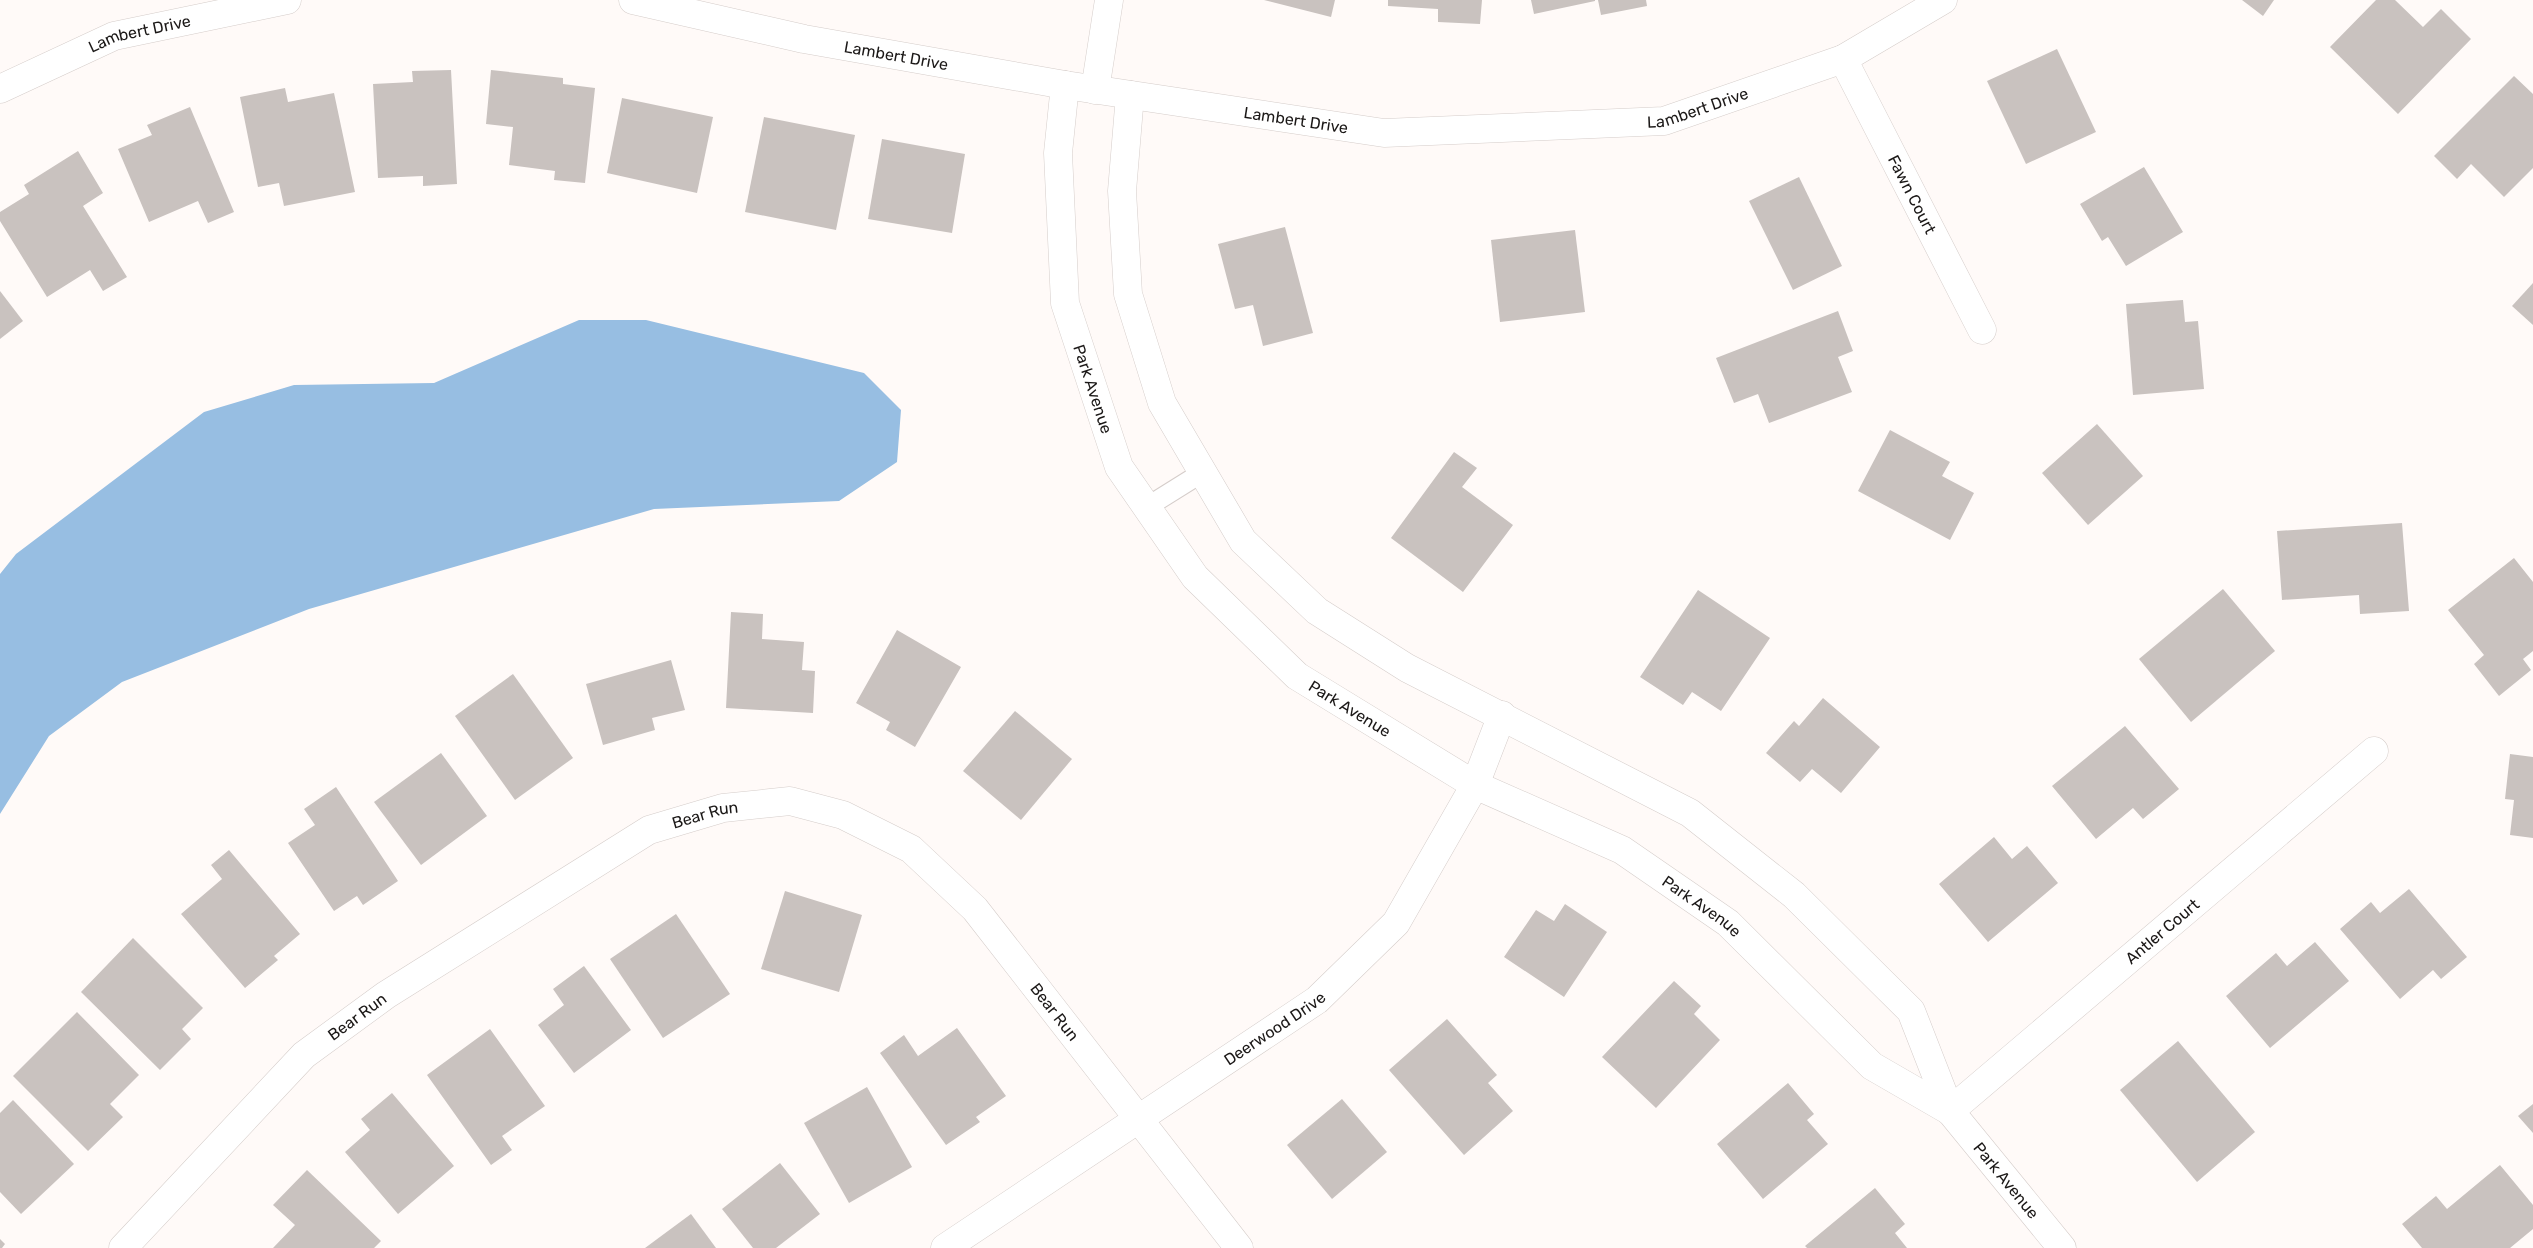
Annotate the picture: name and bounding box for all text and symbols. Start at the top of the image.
street label: Lambert Drive [85,11,192,57]
street label: Lambert Drive [843,37,950,74]
street label: Lambert Drive [1647,84,1751,132]
street label: Lambert Drive [1242,103,1349,137]
street label: Fawn Court [1884,152,1940,237]
street label: Park Avenue [1069,342,1116,436]
street label: Park Avenue [1305,676,1394,741]
street label: Bear Run [670,797,739,833]
street label: Park Avenue [1658,872,1745,941]
street label: Antler Court [2121,895,2203,968]
street label: Bear Run [1026,979,1083,1045]
street label: Deerwood Drive [1220,988,1330,1069]
street label: Bear Run [324,989,390,1045]
street label: Park Avenue [1969,1139,2043,1222]

